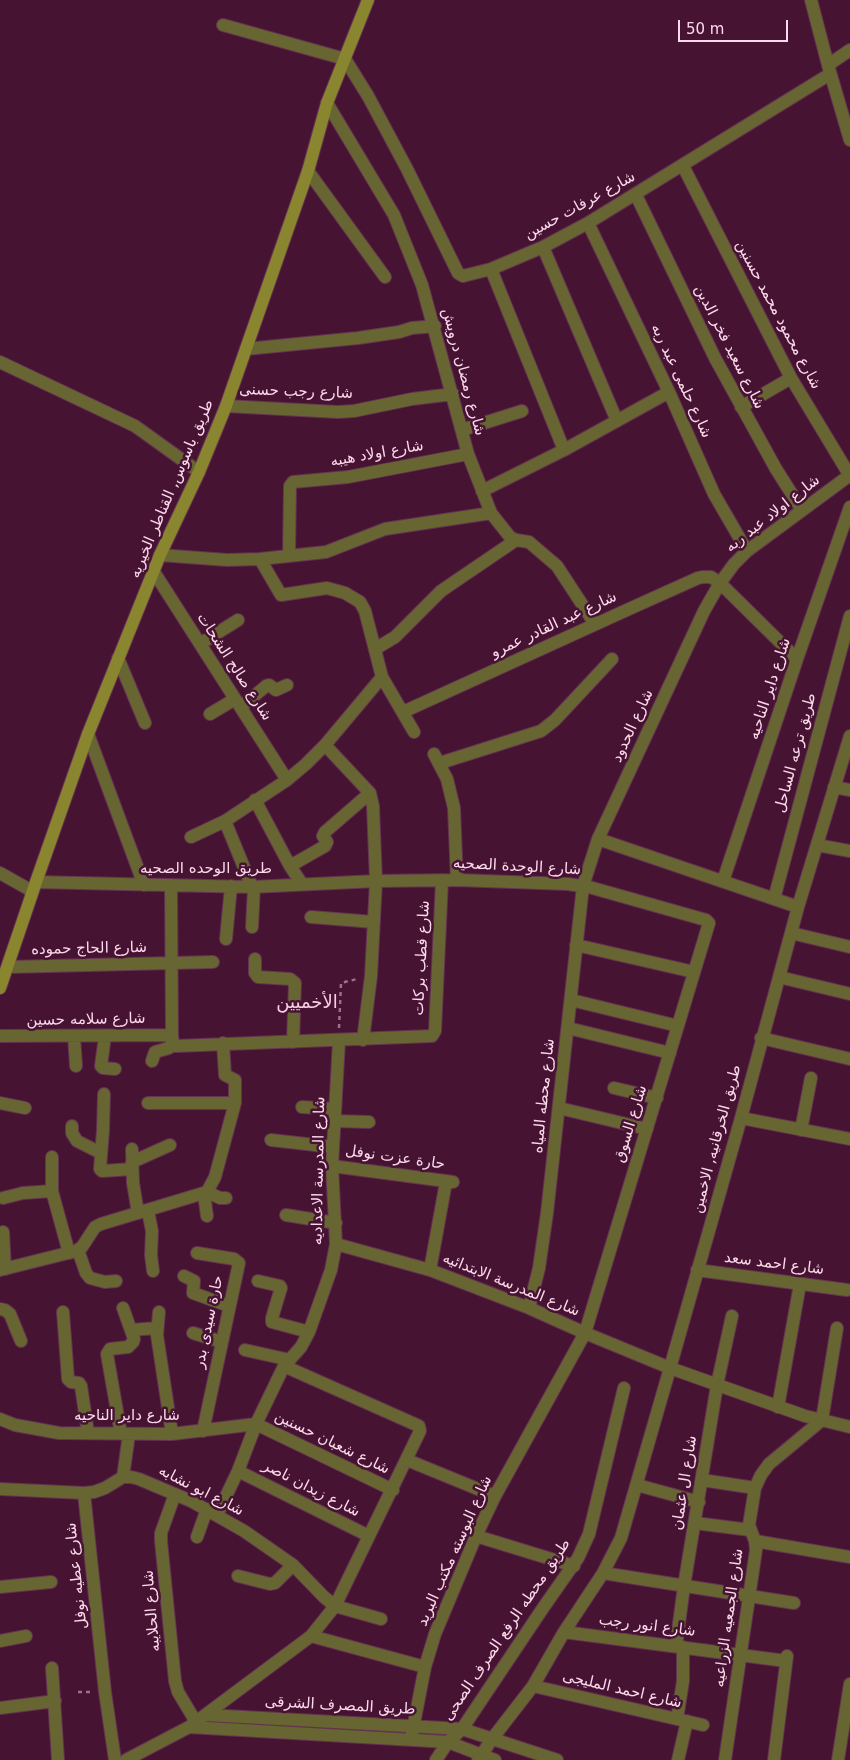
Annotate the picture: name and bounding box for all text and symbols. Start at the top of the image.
scale bar [680,10,790,42]
text: 50 m [686,20,724,38]
street label: شارع عرفات حسين [521,168,639,244]
street label: شارع محمود محمد حسنين [731,238,825,392]
street label: شارع سعيد فخر الدين [690,282,768,412]
street label: شارع رمضان درويش [437,306,489,438]
street label: شارع حلمى عبد ربه [647,321,715,441]
street label: شارع رجب حسنى [239,381,353,403]
street label: طريق باسوس, القناطر الخيريه [126,397,218,581]
street label: شارع اولاد هيبه [329,437,425,471]
street label: شارع اولاد عبد ربه [722,471,824,557]
street label: شارع عبد القادر عمرو [488,588,620,662]
street label: شارع صالح الشحات [192,610,276,724]
street label: شارع داير الناحيه [745,636,795,742]
street label: شارع الحدود [608,687,658,765]
street label: طريق ترعه الساحل [771,691,821,815]
street label: شارع الوحدة الصحيه [452,855,582,879]
street label: طريق الوحده الصحيه [140,860,272,878]
street label: شارع قطب بركات [410,900,434,1016]
street label: شارع الحاج حموده [31,939,147,959]
district label: الأخميين [276,992,338,1014]
street label: شارع سلامه حسين [26,1010,146,1030]
street label: شارع محطه المياه [529,1038,559,1154]
street label: طريق الخرقانيه, الاخمين [689,1063,745,1215]
street label: شارع السوق [611,1083,651,1165]
street label: شارع المدرسة الاعداديه [309,1097,329,1245]
street label: حارة عزت نوفل [344,1142,446,1174]
street label: شارع المدرسة الابتدائيه [440,1249,582,1321]
street label: شارع احمد سعد [723,1249,825,1279]
street label: حارة سيدى بدر [190,1274,228,1370]
street label: شارع داير الناحيه [74,1407,180,1425]
street label: شارع شعبان حسنين [271,1407,393,1479]
street label: شارع ال عثمان [669,1434,701,1532]
street label: شارع زيدان ناصر [259,1457,363,1521]
street label: شارع ابو نشابه [155,1462,247,1520]
street label: شارع البوسته مكتب البريد [414,1473,496,1629]
street label: شارع عطيه نوفل [62,1522,92,1630]
street label: طريق محطه الرفع الصرف الصحى [439,1536,575,1724]
street label: شارع الجمعيه الزراعيه [710,1548,748,1688]
street label: شارع الحلايبه [139,1569,165,1653]
street label: شارع انور رجب [598,1611,696,1641]
street label: شارع احمد المليجى [561,1668,683,1712]
street label: طريق المصرف الشرقى [264,1693,416,1719]

